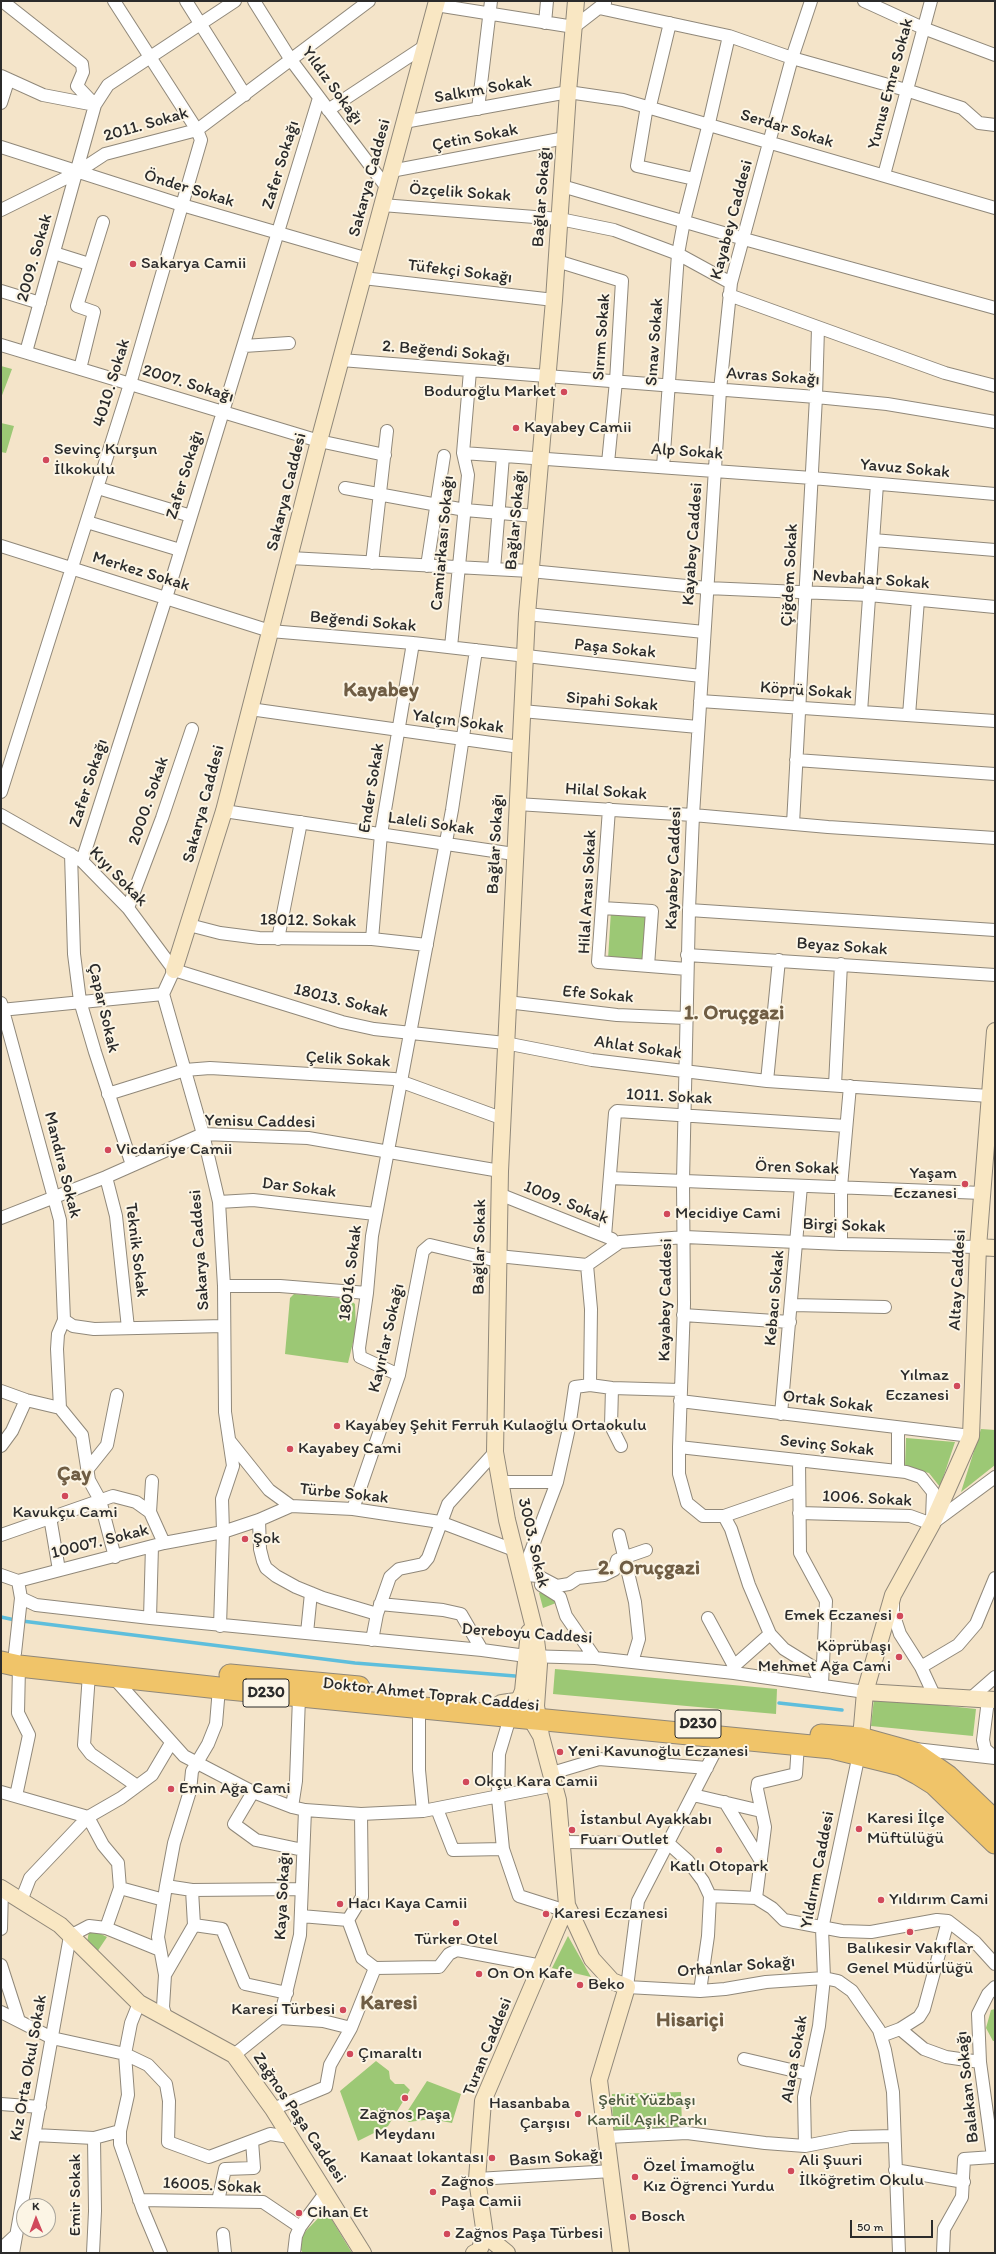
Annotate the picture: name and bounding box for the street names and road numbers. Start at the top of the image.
street label: Yunus Emre Sokak [864,16,918,152]
street label: Yıldız Sokağı [297,43,367,129]
street label: Salkım Sokak [433,71,533,109]
street label: 2011. Sokak [101,103,191,147]
street label: Serdar Sokak [738,105,836,153]
street label: Sakarya Caddesi [344,117,396,239]
street label: Zafer Sokağı [258,118,304,212]
street label: Çetin Sokak [430,120,520,156]
street label: Bağlar Sokağı [528,146,556,248]
street label: Kayabey Caddesi [706,158,758,282]
street label: Önder Sokak [141,166,237,212]
street label: Özçelik Sokak [408,179,512,207]
street label: 2009. Sokak [13,212,57,304]
street label: Tüfekçi Sokağı [407,255,513,289]
street label: Sırım Sokak [589,293,615,381]
street label: Sınav Sokak [642,297,668,387]
street label: 4010. Sokak [89,336,135,430]
street label: 2. Beğendi Sokağı [381,336,511,368]
street label: 2007. Sokağı [140,360,236,408]
street label: Avras Sokağı [726,364,820,390]
street label: Zafer Sokağı [162,428,208,522]
street label: Sakarya Caddesi [262,431,312,553]
street label: Alp Sokak [650,439,724,465]
street label: Yavuz Sokak [859,455,951,483]
street label: Bağlar Sokağı [501,469,531,571]
street label: Camiarkası Sokağı [427,475,459,611]
street label: Kayabey Caddesi [679,482,707,606]
street label: Çiğdem Sokak [777,523,803,627]
street label: Merkez Sokak [90,548,192,596]
street label: Nevbahar Sokak [812,566,930,594]
street label: Beğendi Sokak [309,607,417,637]
street label: Paşa Sokak [573,635,657,663]
street label: Köprü Sokak [759,678,853,704]
street label: Sipahi Sokak [565,688,659,716]
street label: Yalçın Sokak [411,705,505,739]
street label: Zafer Sokağı [65,736,113,830]
street label: Ender Sokak [355,742,389,834]
street label: Sakarya Caddesi [178,743,230,865]
street label: 2000. Sokak [124,754,174,848]
street label: Hilal Sokak [564,779,648,805]
street label: Bağlar Sokağı [483,793,509,895]
street label: Kayabey Caddesi [662,806,686,930]
street label: Laleli Sokak [386,808,476,840]
street label: Hilal Arası Sokak [575,829,601,955]
street label: Kıyı Sokak [85,843,151,911]
street label: 18012. Sokak [260,910,356,932]
street label: Beyaz Sokak [796,934,888,960]
street label: Çapar Sokak [83,961,123,1055]
street label: 18013. Sokak [292,979,390,1023]
street label: Efe Sokak [562,982,634,1008]
street label: Ahlat Sokak [593,1032,683,1064]
street label: Çelik Sokak [305,1048,391,1072]
street label: 1011. Sokak [625,1085,713,1109]
street label: Mandıra Sokak [39,1110,85,1220]
street label: Yenisu Caddesi [204,1111,316,1133]
street label: Ören Sokak [755,1156,839,1180]
street label: Dar Sokak [261,1173,337,1203]
street label: 1009. Sokak [521,1177,611,1229]
street label: Sakarya Caddesi [186,1189,214,1311]
street label: Bağlar Sokak [469,1199,491,1295]
street label: Teknik Sokak [120,1202,152,1298]
street label: Birgi Sokak [802,1214,886,1238]
street label: 18016. Sokak [335,1224,367,1322]
street label: Altay Caddesi [945,1229,971,1331]
street label: Kayabey Caddesi [655,1238,677,1362]
street label: Kebacı Sokak [761,1249,789,1347]
street label: Kayırlar Sokağı [365,1281,409,1395]
street label: Ortak Sokak [782,1386,874,1418]
street label: Sevinç Sokak [779,1431,875,1461]
street label: Türbe Sokak [299,1479,389,1509]
street label: 1006. Sokak [822,1486,912,1512]
street label: 3003. Sokak [513,1496,553,1590]
street label: 10007. Sokak [49,1520,151,1564]
street label: Dereboyu Caddesi [461,1619,593,1649]
street label: Doktor Ahmet Toprak Caddesi [322,1673,540,1717]
road number: D230 [243,1679,289,1707]
road number: D230 [675,1710,721,1738]
street label: Yıldırım Caddesi [797,1810,839,1930]
street label: Kaya Sokağı [271,1851,295,1941]
street label: Orhanlar Sokağı [676,1952,796,1982]
street label: Kız Orta Okul Sokak [6,1993,52,2143]
street label: Turan Caddesi [459,1995,517,2099]
street label: Alaca Sokak [777,2014,813,2104]
street label: Balakan Sokağı [952,2030,984,2144]
street label: Zağnos Paşa Caddesi [248,2049,350,2187]
street label: Basın Sokağı [509,2145,603,2171]
street label: Emir Sokak [66,2154,86,2236]
street label: 16005. Sokak [162,2173,262,2199]

